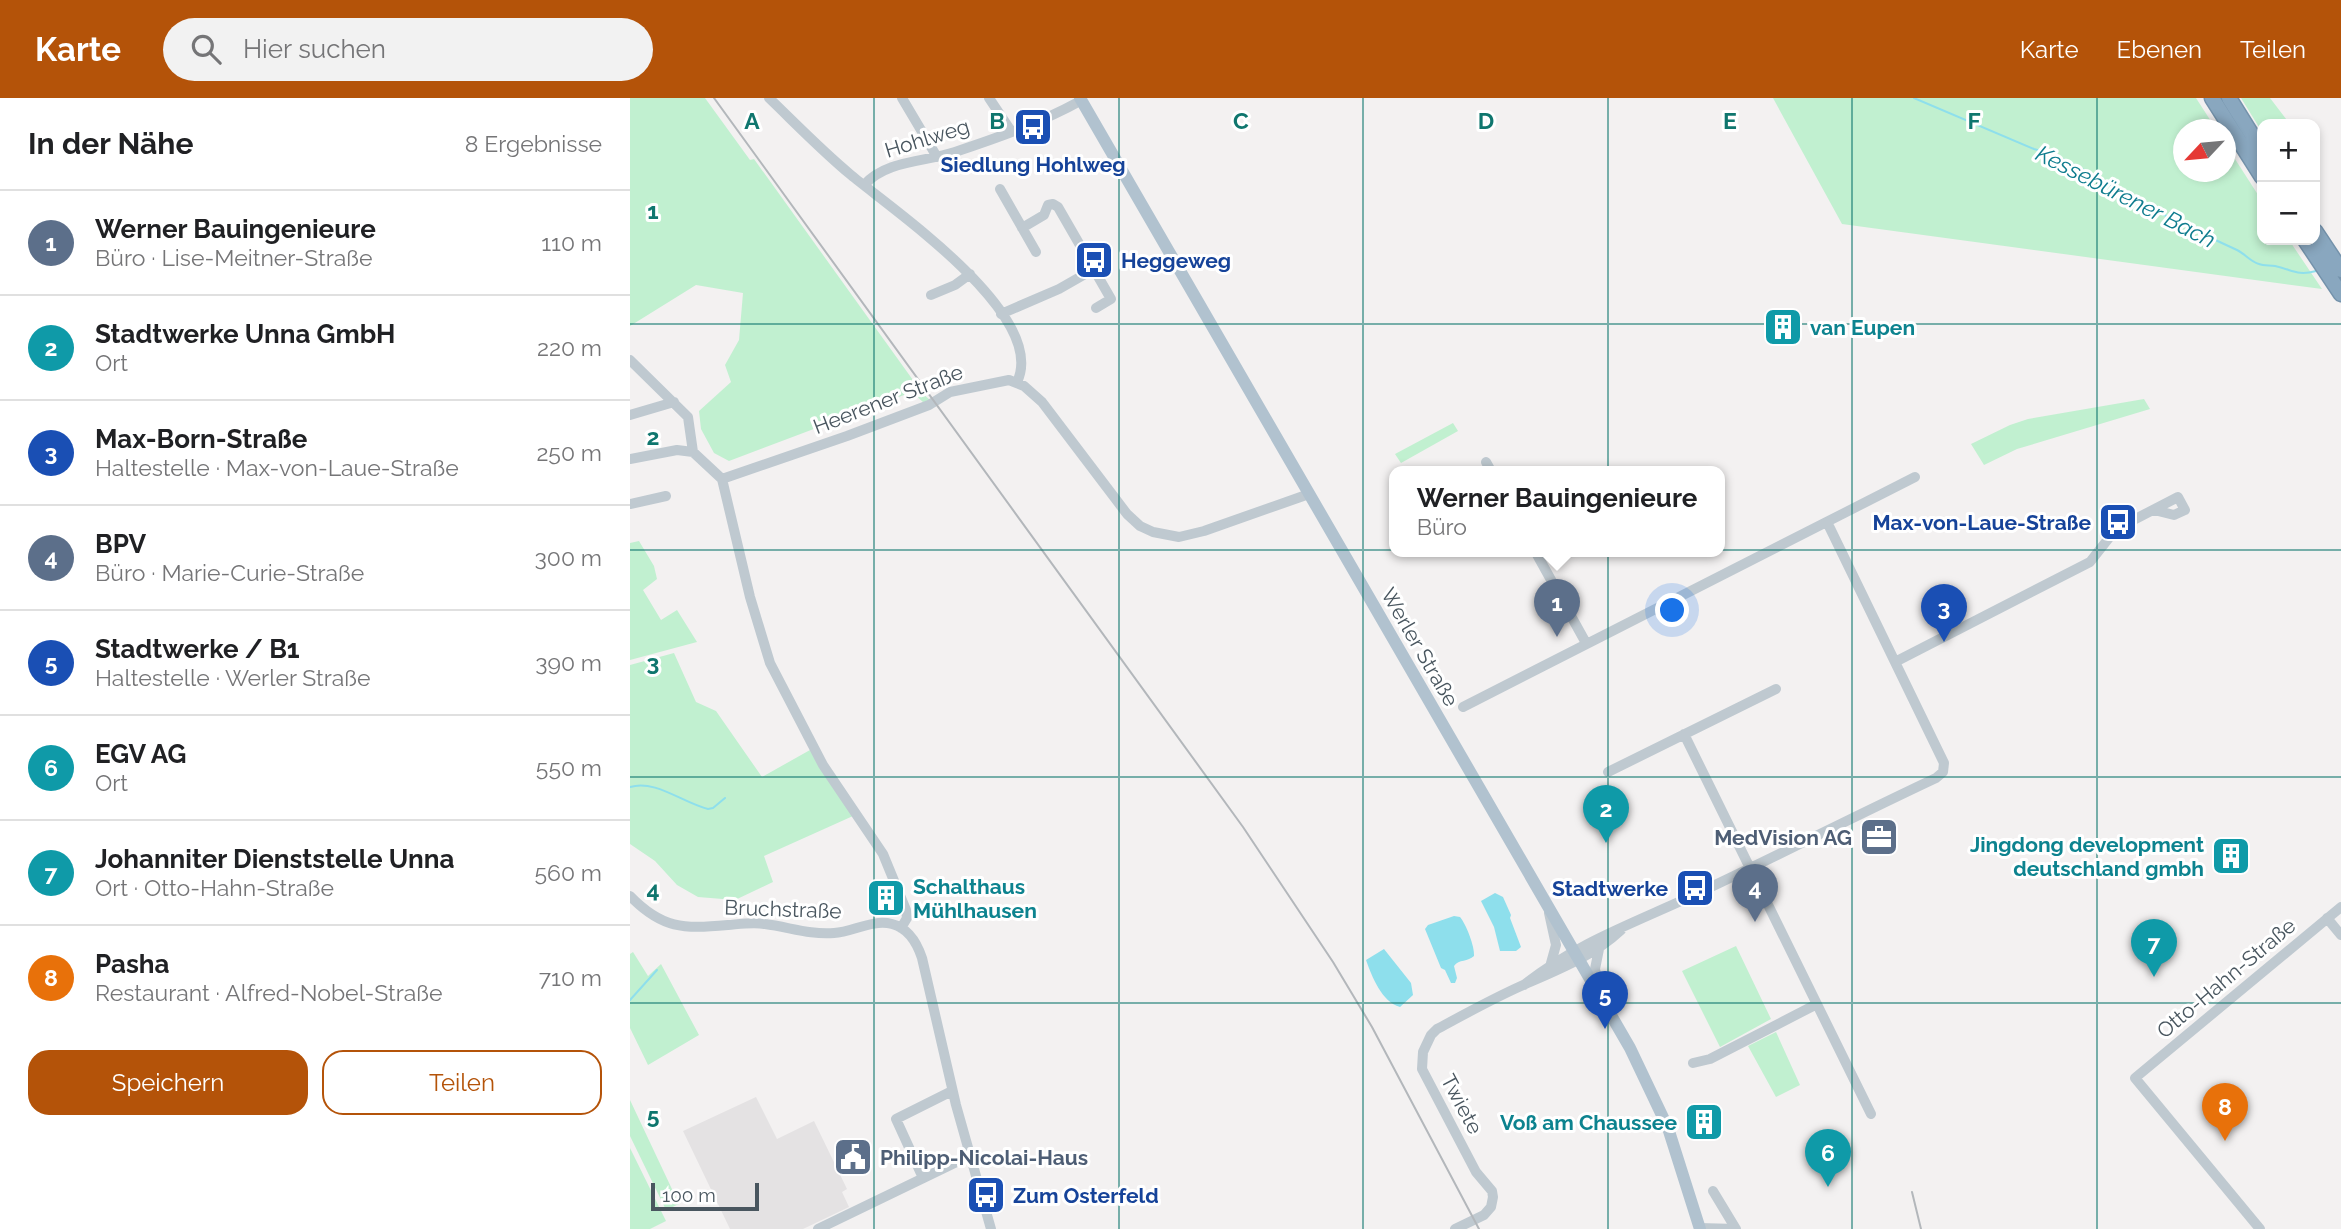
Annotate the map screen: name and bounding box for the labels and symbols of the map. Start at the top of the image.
bus stop icon: Siedlung Hohlweg [1012,106,1054,148]
text: A [744,107,760,134]
text: B [989,107,1005,134]
text: C [1233,107,1249,134]
text: D [1478,107,1494,134]
text: E [1723,107,1737,134]
text: F [1967,107,1981,134]
street label: Hohlweg [882,113,972,163]
north arrow [2173,119,2236,182]
water label: Kessebürener Bach [2032,139,2220,253]
place label: Siedlung Hohlweg [940,152,1126,177]
text: 1 [647,197,659,224]
bus stop icon: Heggeweg [1073,239,1115,281]
place label: Heggeweg [1121,248,1231,273]
building icon: van Eupen [1762,306,1804,348]
place label: van Eupen [1810,315,1915,340]
street label: Heerener Straße [810,359,966,439]
text: 2 [647,423,659,450]
bus stop icon: Max-von-Laue-Straße [2097,501,2139,543]
place label: Max-von-Laue-Straße [1872,510,2091,535]
pin: 1 [1534,579,1580,637]
street label: Werler Straße [1376,583,1464,711]
pin: 3 [1921,584,1967,642]
your location [1655,593,1689,627]
text: 3 [647,649,659,676]
pin: 2 [1583,785,1629,843]
office icon: MedVision AG [1858,816,1900,858]
place label: MedVision AG [1714,825,1852,850]
place label: Jingdong development deutschland gmbh [1970,832,2204,881]
building icon: Jingdong development deutschland gmbh [2210,835,2252,877]
pin: 4 [1732,864,1778,922]
bus stop icon: Stadtwerke [1674,867,1716,909]
place label: Schalthaus Mühlhausen [913,874,1037,923]
text: 4 [646,876,660,903]
place label: Stadtwerke [1552,876,1668,901]
building icon: Schalthaus Mühlhausen [865,877,907,919]
street label: Bruchstraße [724,894,842,924]
street label: Otto-Hahn-Straße [2152,913,2300,1043]
pin: 7 [2131,919,2177,977]
pin: 5 [1582,971,1628,1029]
street label: Twiete [1436,1070,1488,1138]
pin: 8 [2202,1083,2248,1141]
building icon: Voß am Chaussee [1683,1101,1725,1143]
text: 5 [647,1102,660,1129]
place label: Voß am Chaussee [1500,1110,1677,1135]
pin: 6 [1805,1129,1851,1187]
public building icon: Philipp-Nicolai-Haus [832,1136,874,1178]
place label: Philipp-Nicolai-Haus [880,1145,1088,1170]
bus stop icon: Zum Osterfeld [965,1174,1007,1216]
scale bar [651,1180,760,1212]
place label: Zum Osterfeld [1013,1183,1159,1208]

